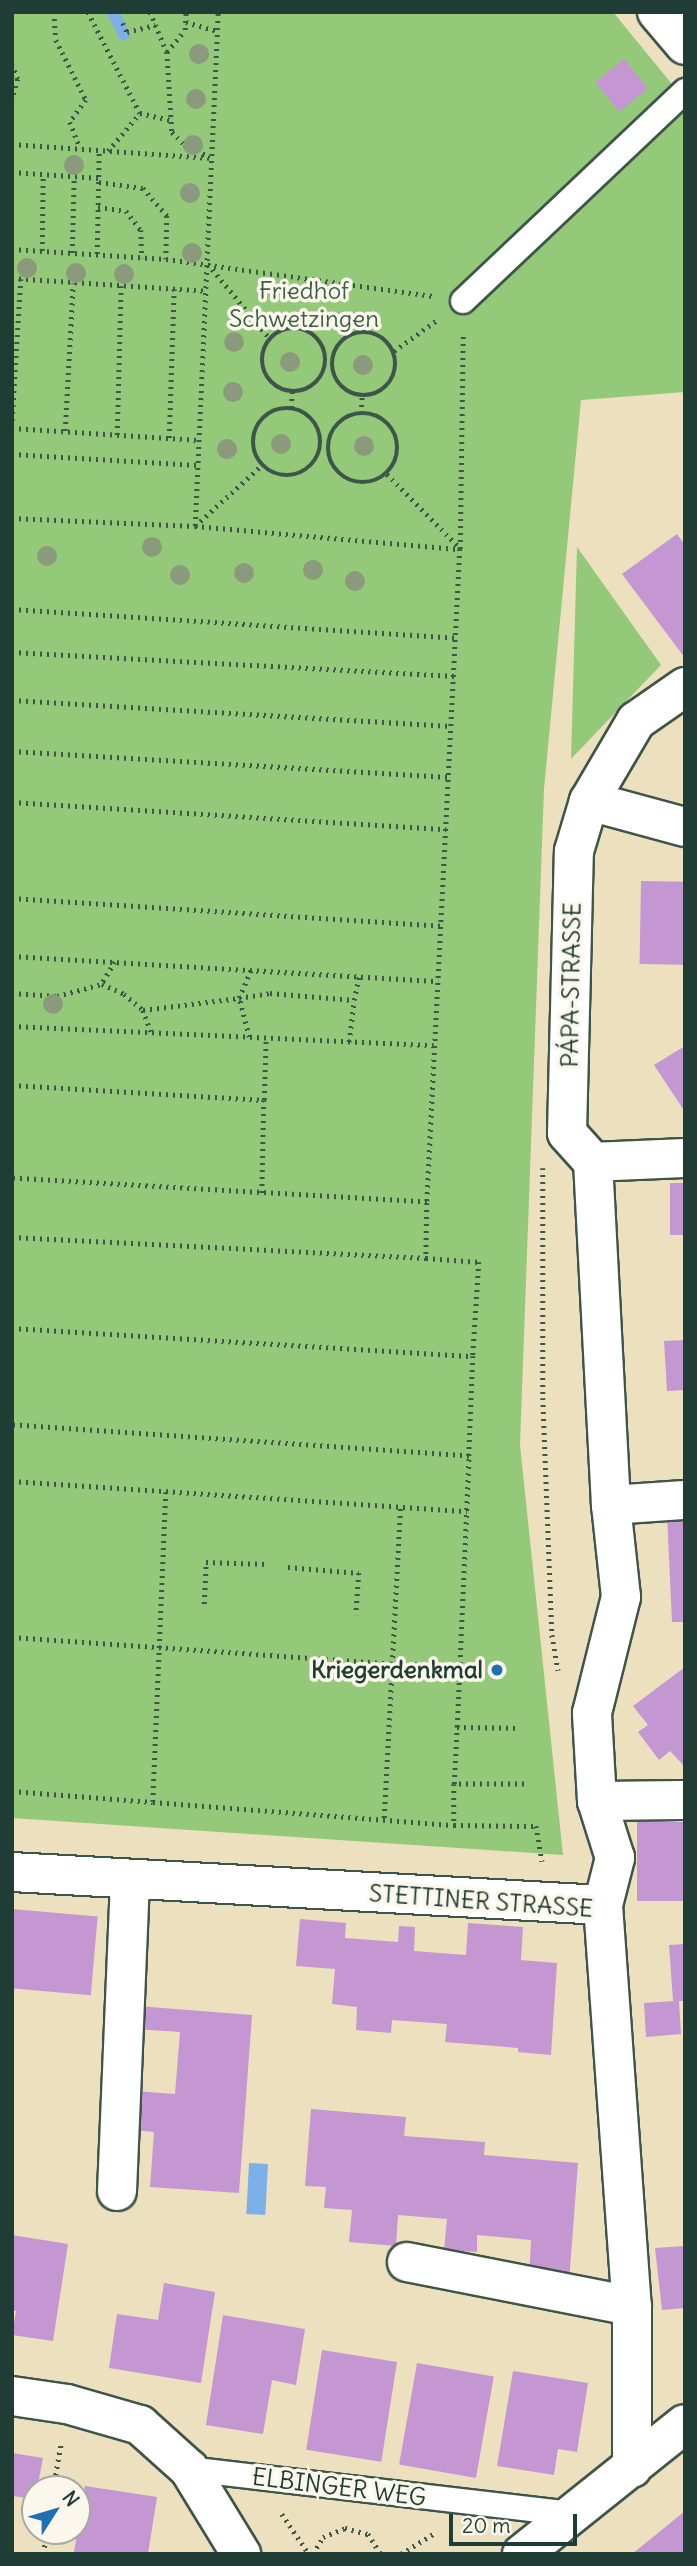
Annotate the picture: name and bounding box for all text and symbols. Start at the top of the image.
park label: Friedhof Schwetzingen [229,277,379,333]
street label: PÁPA-STRASSE [555,902,587,1068]
place label: Kriegerdenkmal [311,1656,483,1684]
marker: Kriegerdenkmal [489,1662,505,1678]
street label: STETTINER STRASSE [368,1879,594,1923]
street label: ELBINGER WEG [250,2462,428,2512]
north arrow [21,2475,91,2545]
text: N [58,2486,85,2511]
scale bar [452,2500,580,2544]
text: 20 m [462,2512,511,2539]

